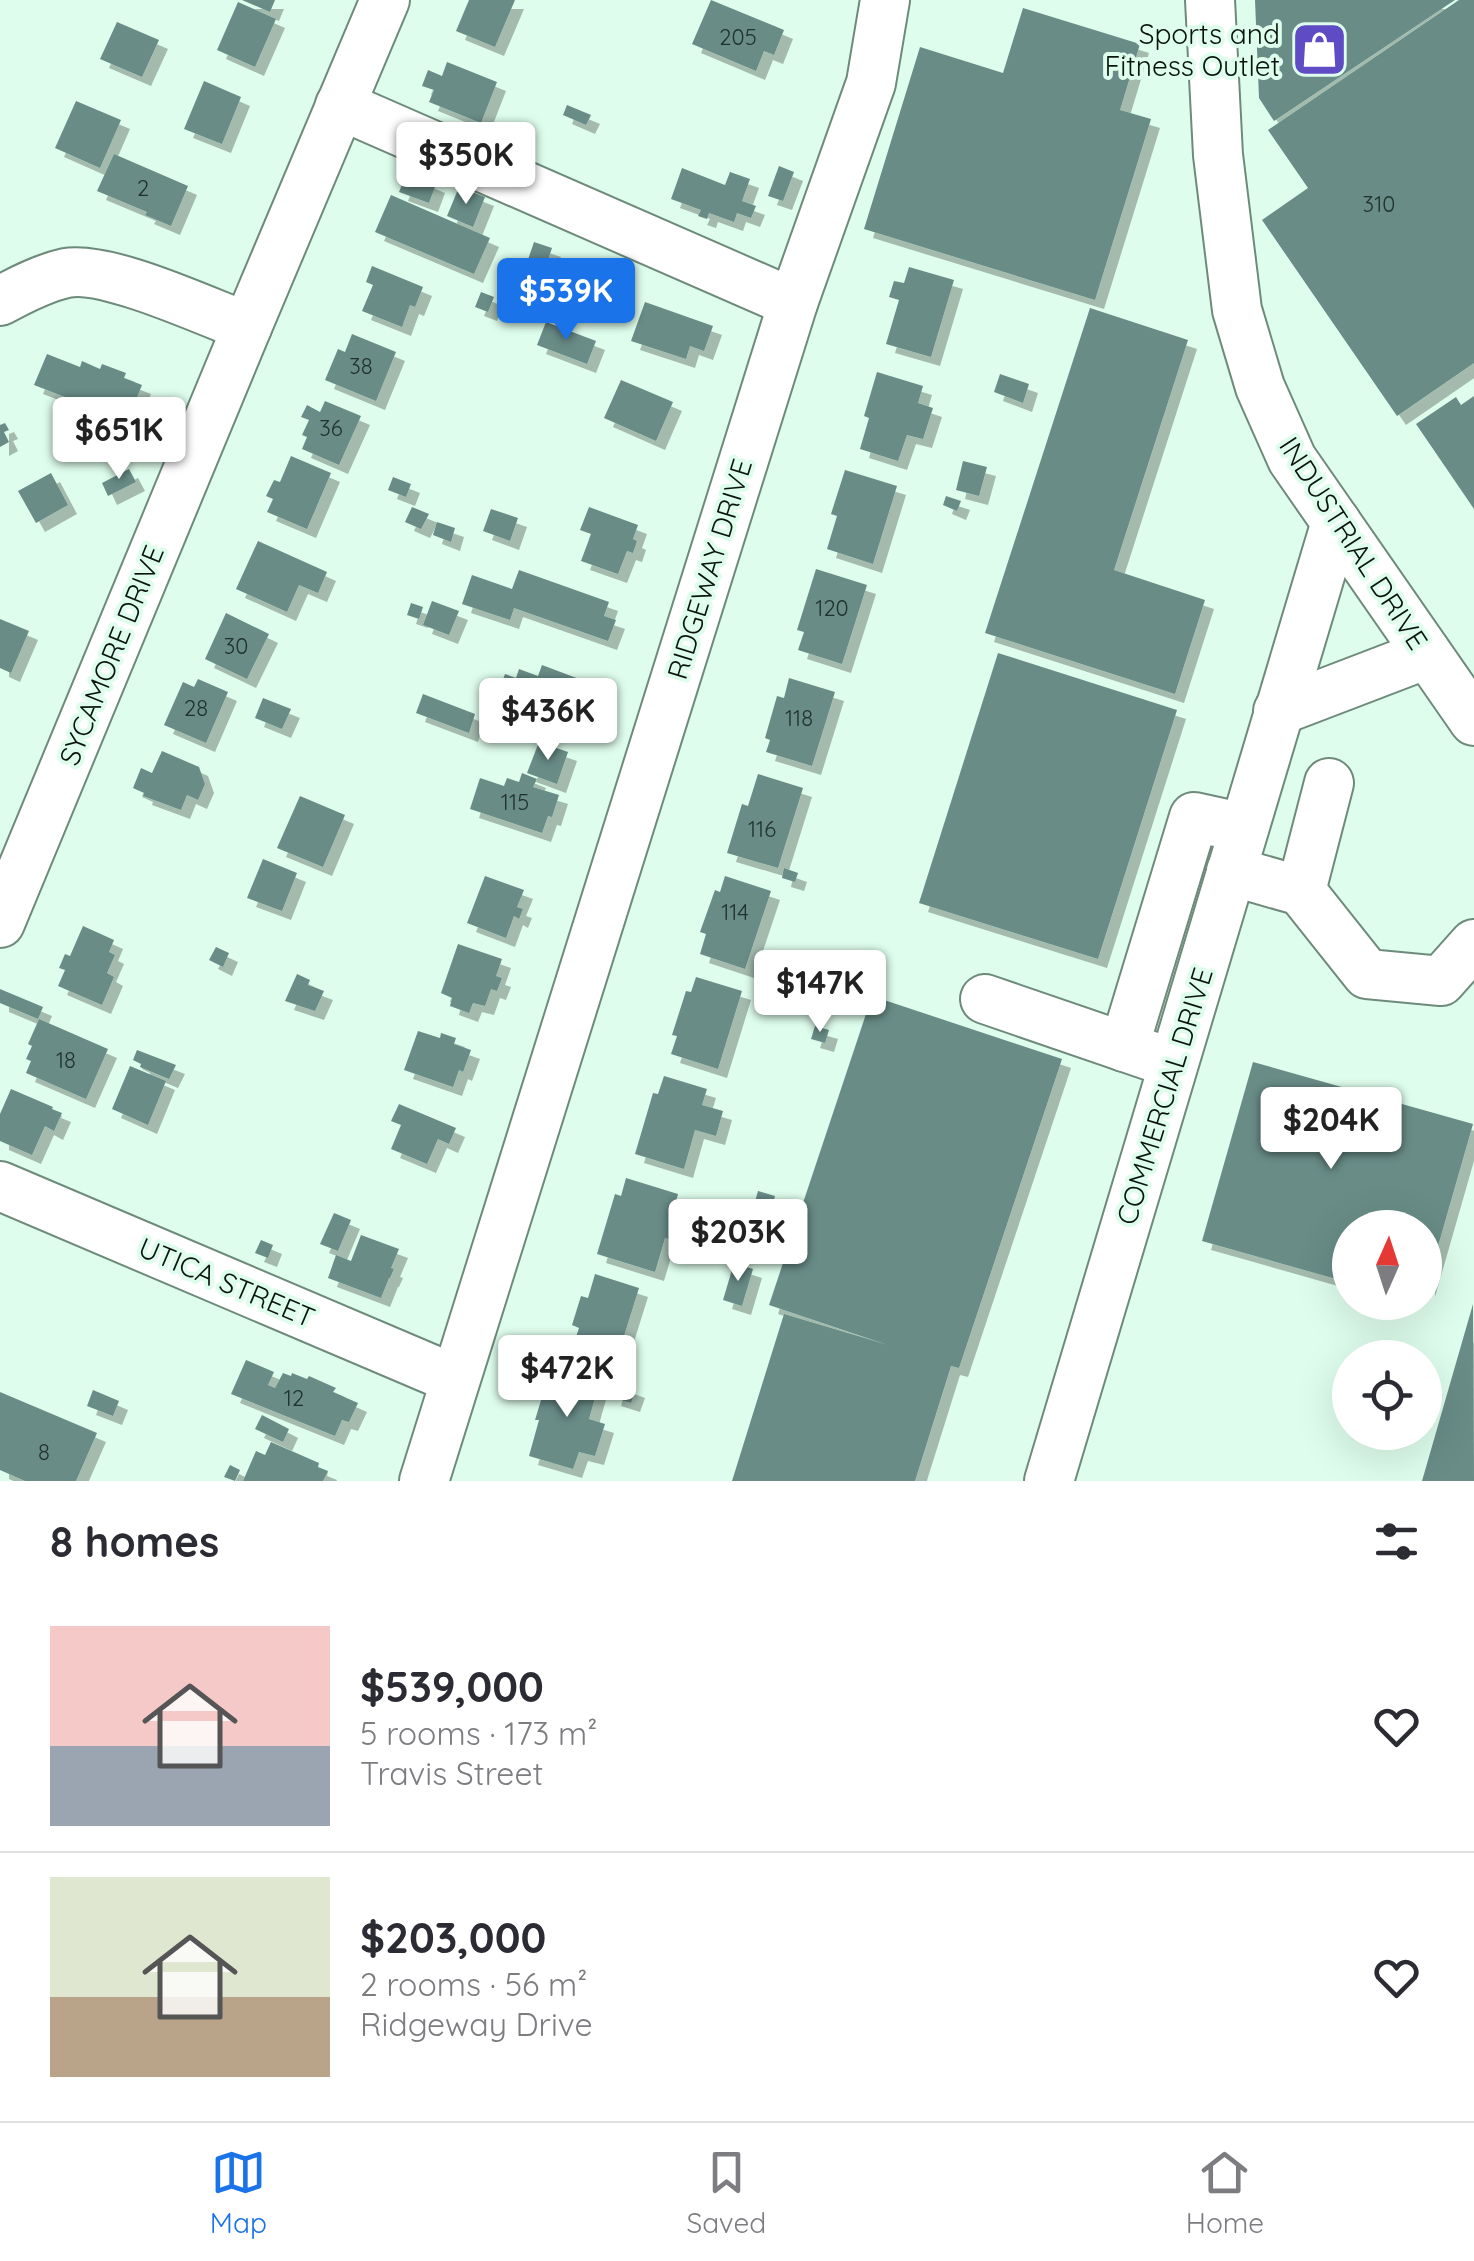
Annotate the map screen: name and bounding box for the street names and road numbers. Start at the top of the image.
street label: INDUSTRIAL DRIVE [1272,430,1436,656]
street label: RIDGEWAY DRIVE [659,455,759,683]
street label: SYCAMORE DRIVE [51,540,171,770]
street label: COMMERCIAL DRIVE [1108,963,1220,1229]
street label: UTICA STREET [134,1229,320,1335]

